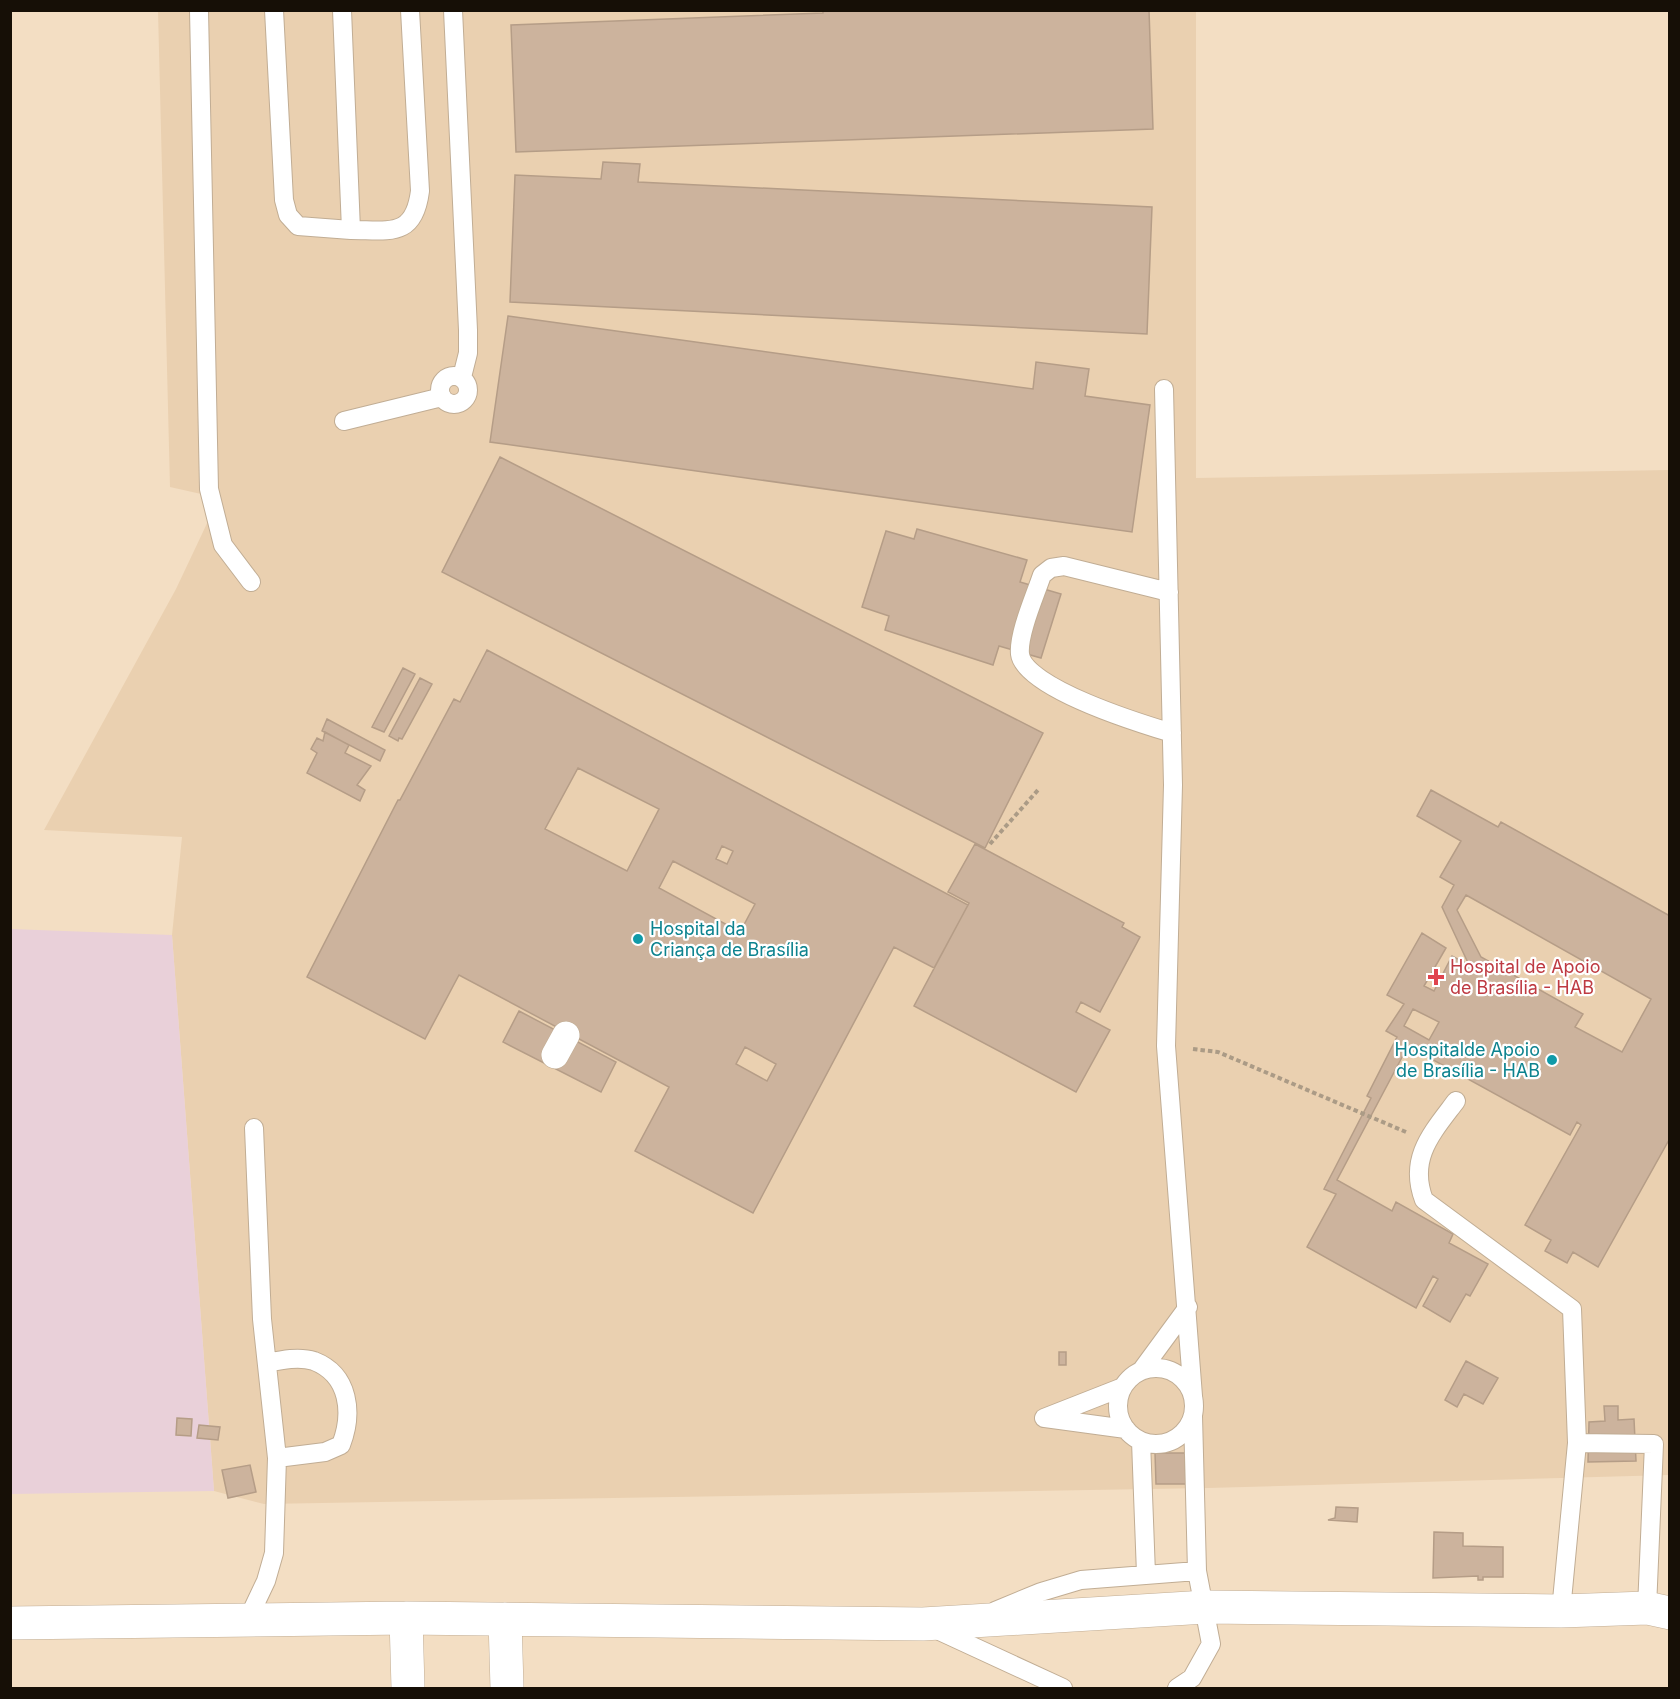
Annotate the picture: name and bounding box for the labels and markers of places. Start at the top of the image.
place label: Hospital da Criança de Brasília [650,918,809,960]
marker: Hospital da Criança de Brasília [631,932,645,946]
place label: Hospital de Apoio de Brasília - HAB [1450,956,1601,998]
marker: Hospital de Apoio de Brasília - HAB [1427,968,1445,986]
place label: Hospitalde Apoio de Brasília - HAB [1395,1039,1540,1081]
marker: Hospitalde Apoio de Brasília - HAB [1545,1053,1559,1067]

